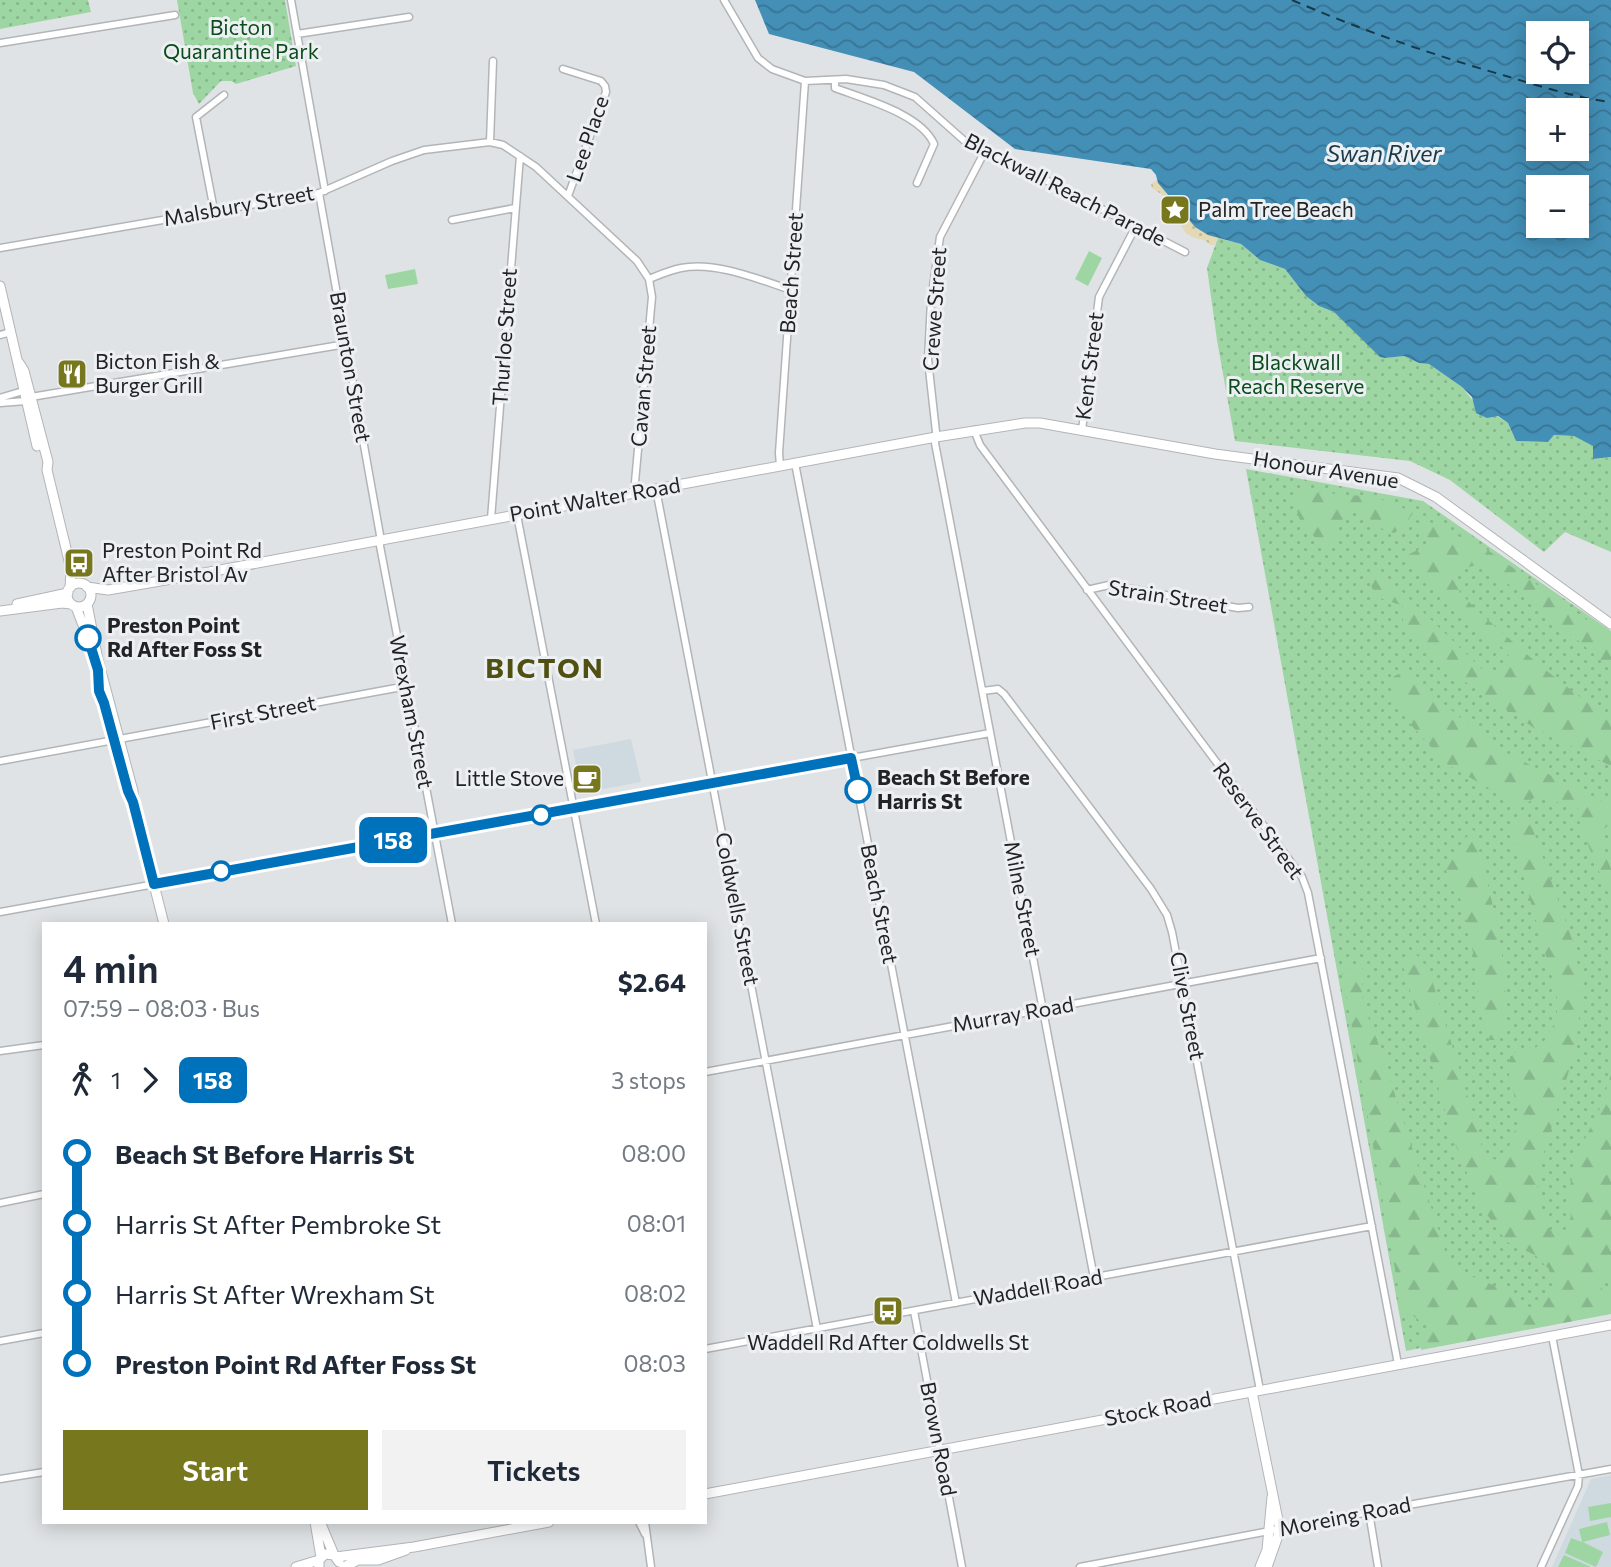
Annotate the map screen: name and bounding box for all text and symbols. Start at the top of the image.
park label: Bicton Quarantine Park [163,14,319,63]
map controls [1526,21,1589,238]
button: locate [1526,21,1589,84]
street label: Lee Place [560,92,613,185]
button: + [1526,98,1589,161]
street label: Blackwall Reach Parade [961,127,1170,250]
water label: Swan River [1327,139,1442,167]
button: − [1526,175,1589,238]
street label: Malsbury Street [161,179,316,230]
place icon: Palm Tree Beach [1158,193,1192,227]
place label: Palm Tree Beach [1198,196,1354,221]
street label: Beach Street [774,211,807,334]
street label: Crewe Street [917,246,950,372]
street label: Thurloe Street [486,267,521,407]
street label: Braunton Street [326,289,377,444]
street label: Kent Street [1069,310,1108,421]
street label: Cavan Street [625,324,660,448]
place label: Bicton Fish & Burger Grill [95,348,220,397]
park label: Blackwall Reach Reserve [1228,349,1364,398]
restaurant icon: Bicton Fish & Burger Grill [55,357,89,391]
street label: Honour Avenue [1252,445,1401,492]
street label: Point Walter Road [507,471,682,526]
place label: Preston Point Rd After Bristol Av [102,537,262,586]
bus stop icon: Preston Point Rd After Bristol Av [62,546,96,580]
street label: Strain Street [1107,574,1230,617]
place label: Preston Point Rd After Foss St [107,612,262,661]
marker: Preston Point Rd After Foss St [75,625,101,651]
street label: Wrexham Street [385,633,440,790]
district label: BICTON [485,650,605,684]
street label: First Street [208,689,318,734]
street label: Reserve Street [1208,757,1310,883]
cafe icon: Little Stove [570,762,604,796]
place label: Beach St Before Harris St [877,764,1030,813]
place label: Little Stove [455,765,564,790]
marker: Beach St Before Harris St [845,777,871,803]
unlabelled marker [531,805,551,825]
line badge: 158 [353,817,433,863]
text: 158 [373,825,413,854]
street label: Coldwells Street [711,830,766,987]
street label: Milne Street [1000,839,1047,959]
street label: Beach Street [857,842,904,966]
unlabelled marker [211,861,231,881]
text: 4 min [63,944,159,991]
street label: Clive Street [1166,949,1211,1062]
text: $2.64 [618,966,686,997]
street label: Murray Road [950,991,1075,1037]
text: 07:59 – 08:03 · Bus [63,994,260,1022]
icon: walk [63,1061,101,1099]
icon: forward [131,1061,169,1099]
text: 158 [193,1065,233,1094]
text: 1 [111,1066,121,1094]
text: 3 stops [611,1066,686,1094]
text: Beach St Before Harris St [115,1138,414,1169]
text: 08:00 [622,1139,686,1167]
text: Harris St After Pembroke St [115,1208,441,1239]
text: 08:01 [627,1209,686,1237]
street label: Waddell Road [971,1263,1104,1310]
text: Harris St After Wrexham St [115,1278,435,1309]
text: 08:02 [624,1279,686,1307]
bus stop icon: Waddell Rd After Coldwells St [871,1294,905,1328]
place label: Waddell Rd After Coldwells St [747,1329,1029,1354]
text: Preston Point Rd After Foss St [115,1348,476,1379]
text: 08:03 [624,1349,686,1377]
street label: Brown Road [916,1380,963,1498]
street label: Stock Road [1102,1385,1213,1430]
button: Start [63,1430,368,1510]
button: Tickets [382,1430,686,1510]
street label: Moreing Road [1277,1491,1413,1541]

